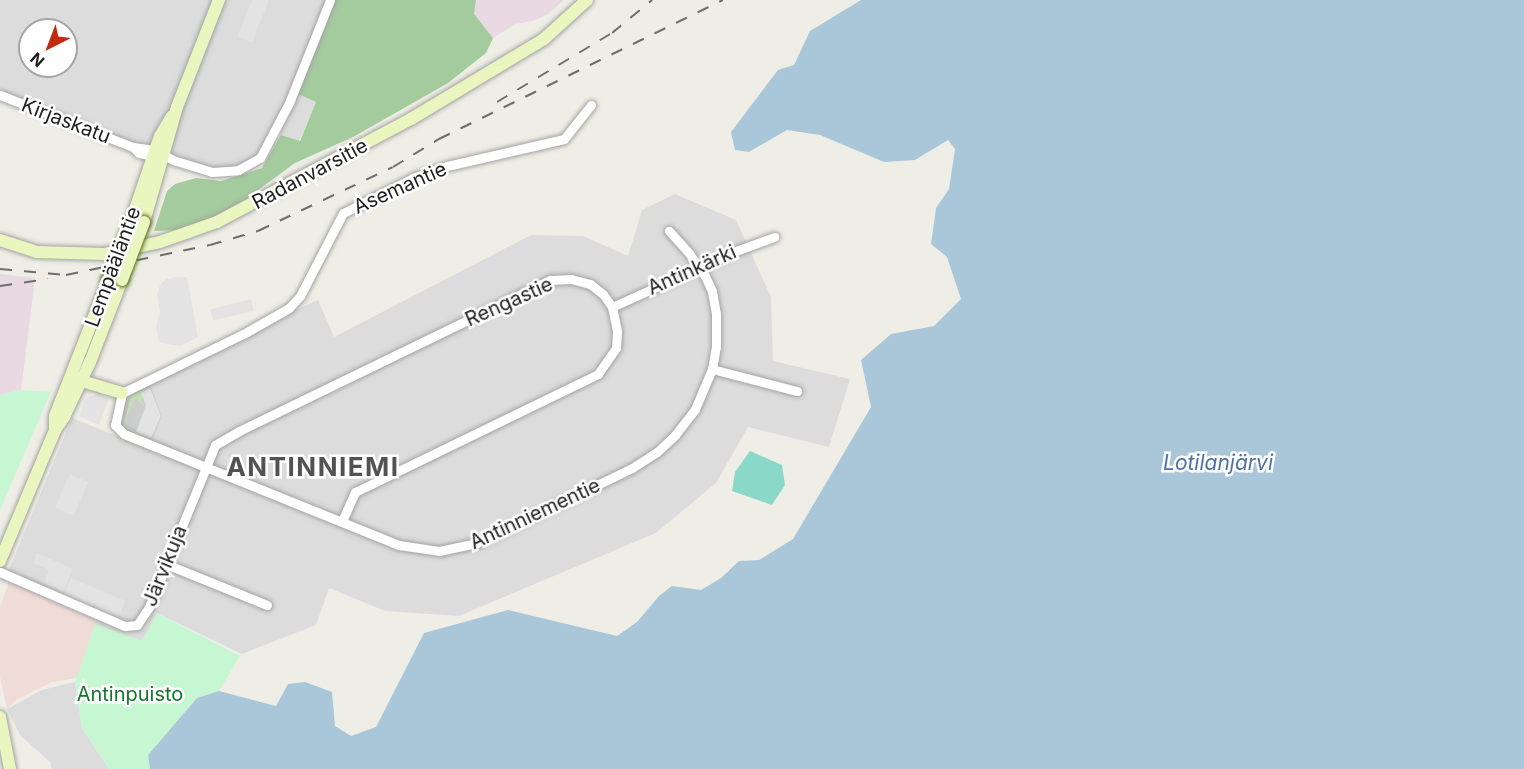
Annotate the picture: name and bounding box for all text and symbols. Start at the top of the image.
north arrow [18,18,78,78]
text: N [26,48,49,71]
street label: Kirjaskatu [18,93,114,149]
street label: Radanvarsitie [248,134,372,214]
street label: Asemantie [350,157,450,219]
street label: Lempääläntie [80,204,146,330]
street label: Antinkärki [644,240,740,300]
street label: Rengastie [462,272,556,332]
water label: Lotilanjärvi [1163,450,1273,476]
district label: ANTINNIEMI [226,451,400,483]
street label: Antinniementie [466,473,604,555]
street label: Järvikuja [138,522,192,610]
park label: Antinpuisto [77,682,183,706]

